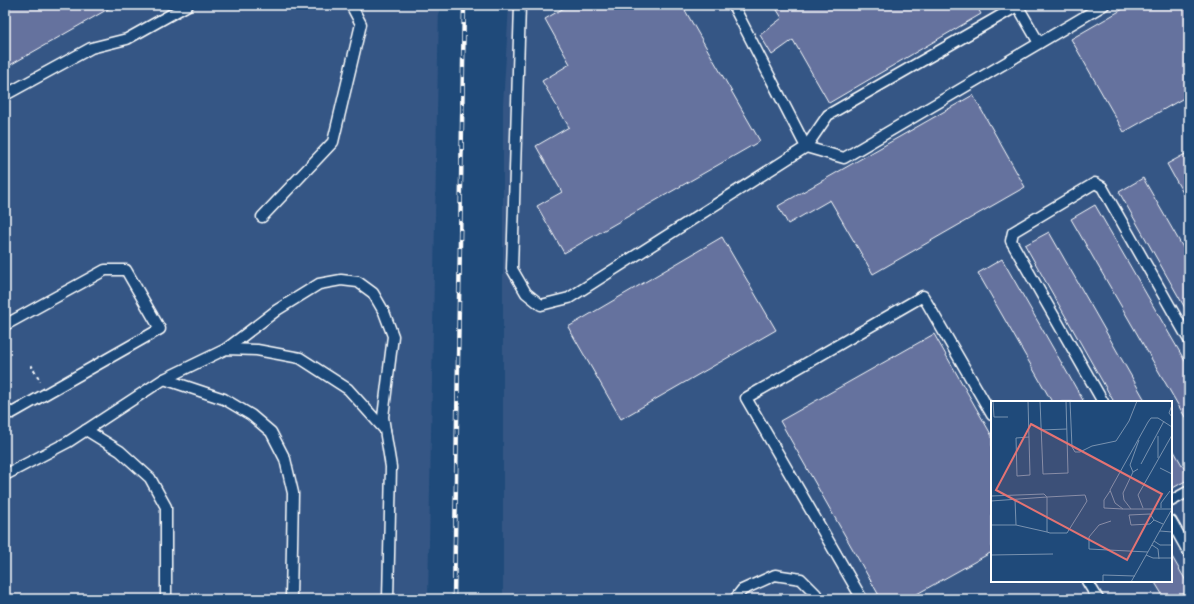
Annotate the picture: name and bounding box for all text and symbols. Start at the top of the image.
inset map [991,401,1172,582]

